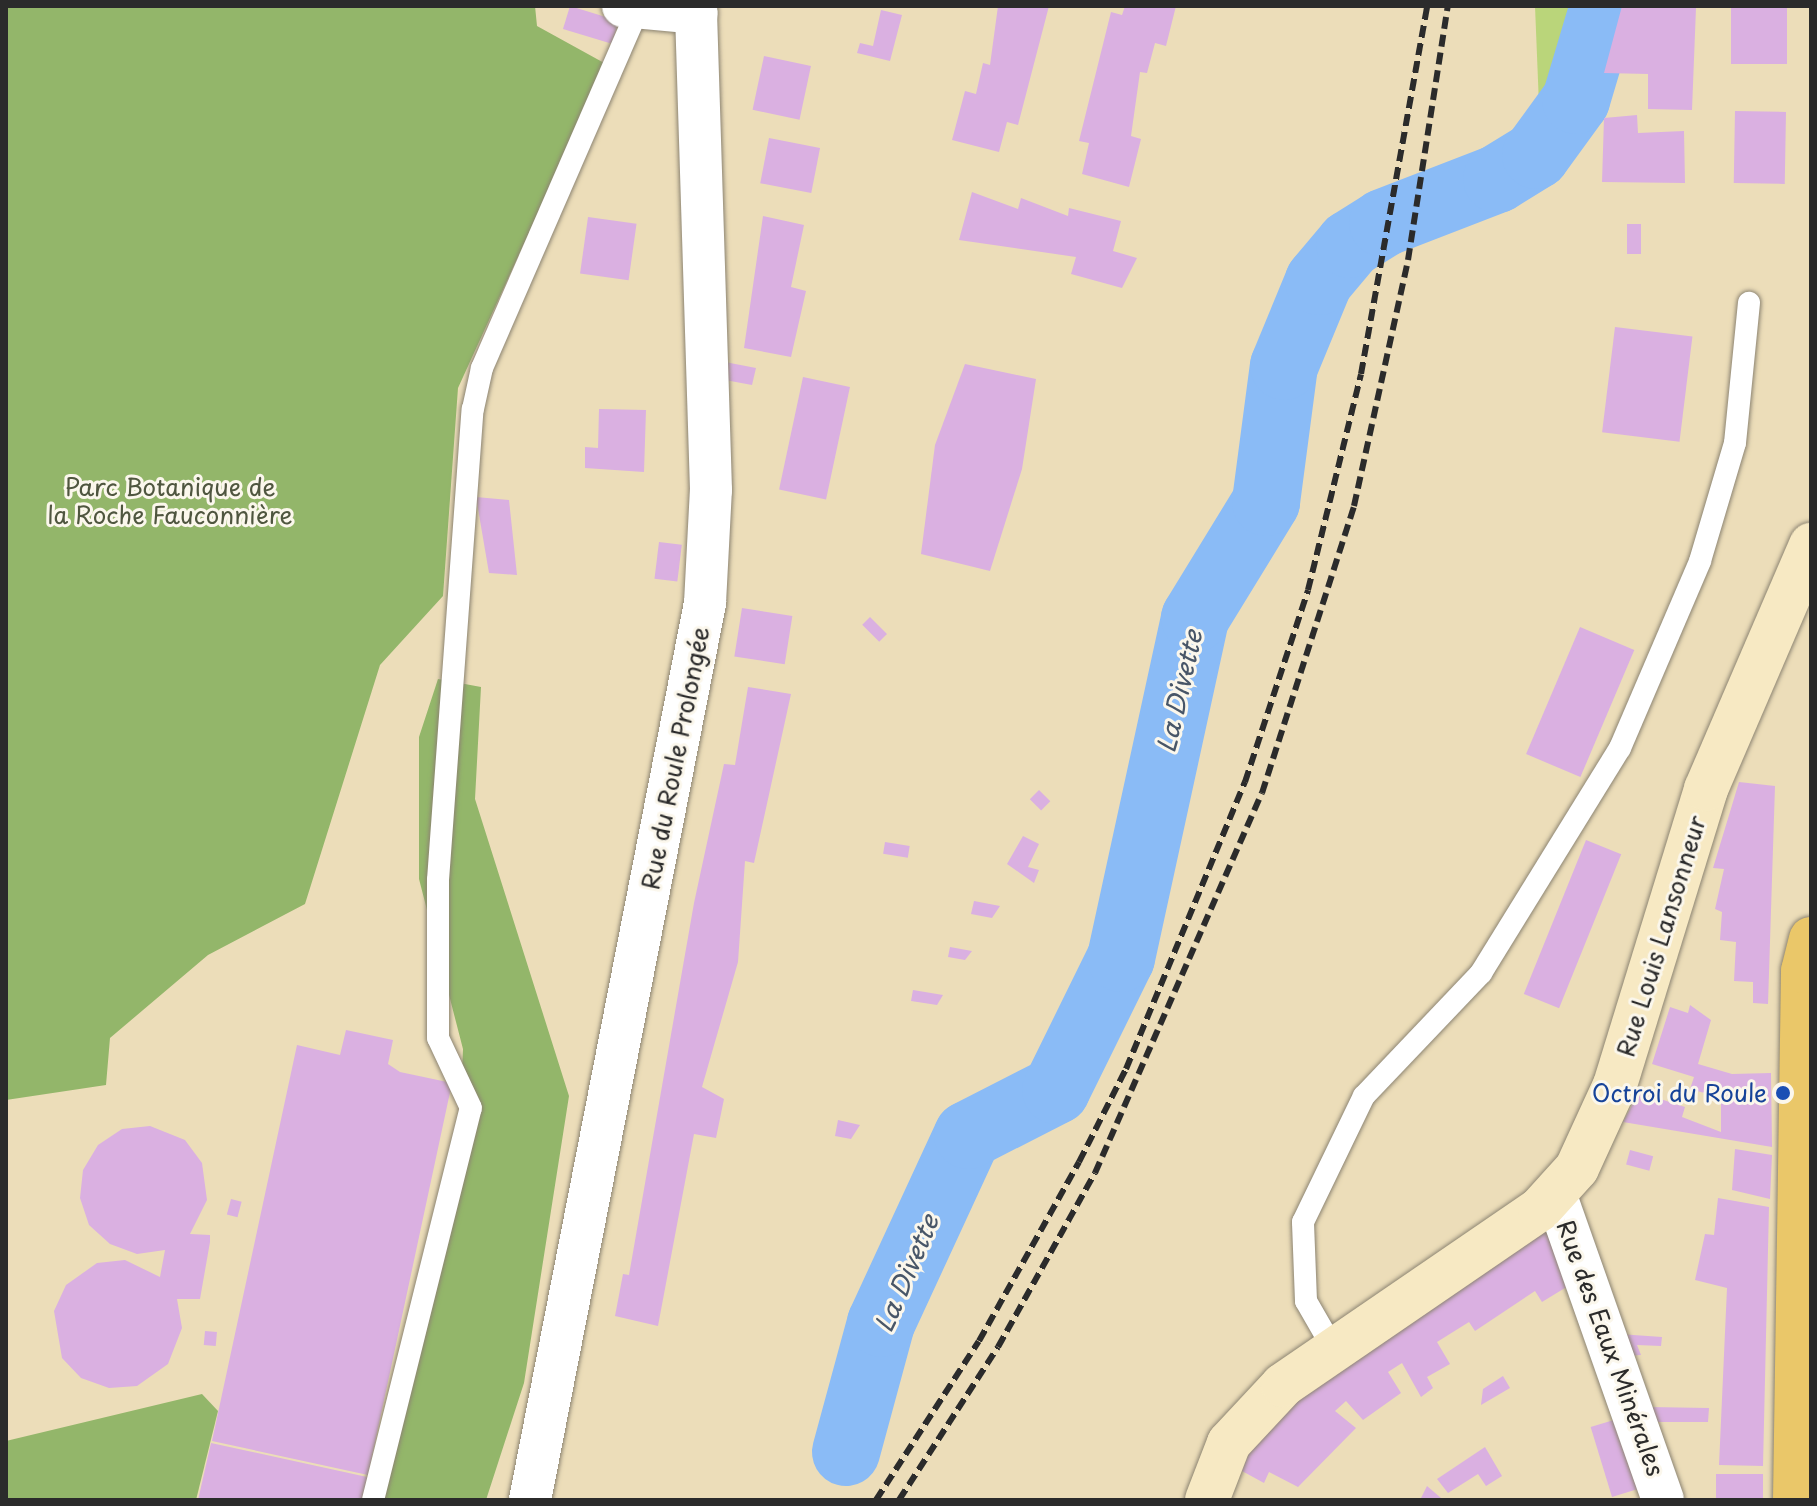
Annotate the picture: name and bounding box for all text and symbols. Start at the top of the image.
park label: Parc Botanique de la Roche Fauconnière [47,473,293,529]
street label: Rue du Roule Prolongée [635,623,715,893]
water label: La Divette [1149,626,1209,756]
street label: Rue Louis Lansonneur [1611,812,1711,1060]
place label: Octroi du Roule [1590,1079,1767,1107]
marker: Octroi du Roule [1774,1084,1792,1102]
water label: La Divette [867,1208,945,1338]
street label: Rue des Eaux Minérales [1550,1214,1672,1482]

